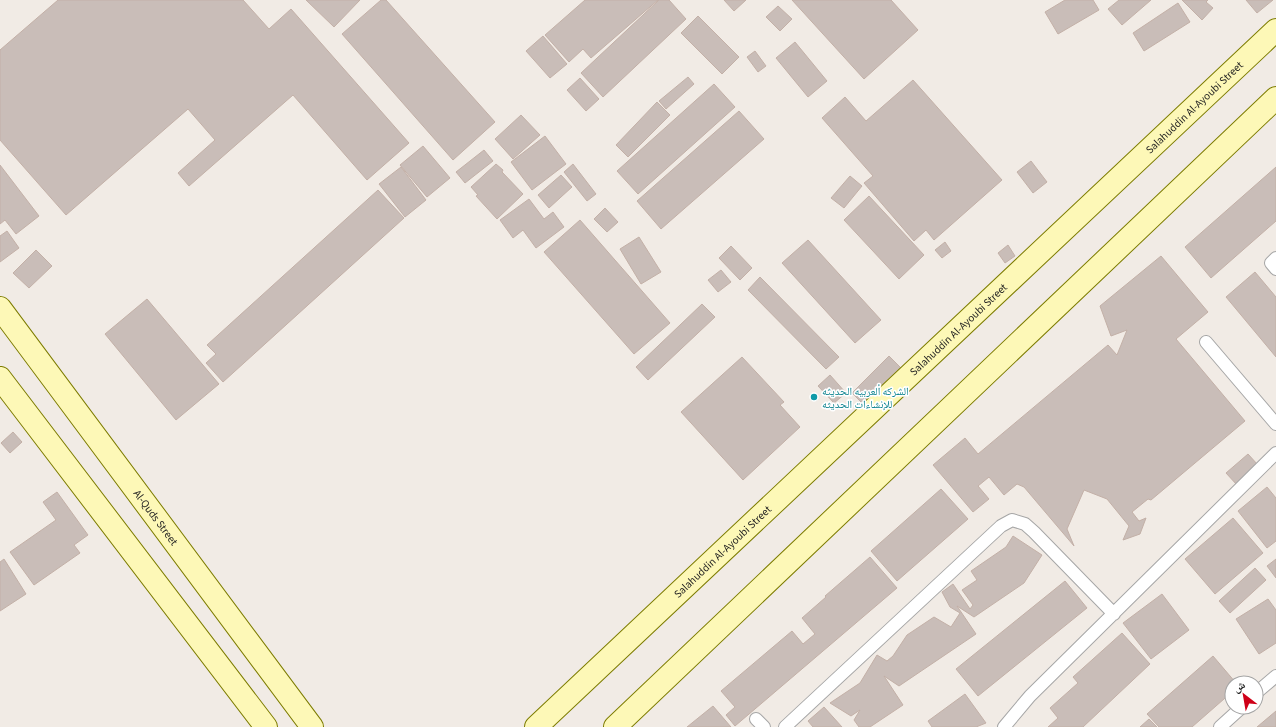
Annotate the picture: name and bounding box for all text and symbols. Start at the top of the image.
street label: Salahuddin Al-Ayoubi Street [1142,57,1246,157]
street label: Salahuddin Al-Ayoubi Street [906,280,1010,379]
place label: الشركه ألعربيه الحديثه للإنشاءات الحديثه [822,384,909,412]
marker: الشركه ألعربيه الحديثه للإنشاءات الحديثه [809,392,819,402]
street label: Al-Quds Street [130,486,182,549]
street label: Salahuddin Al-Ayoubi Street [670,502,775,601]
north arrow [1224,675,1264,715]
text: ش [1230,677,1248,696]

